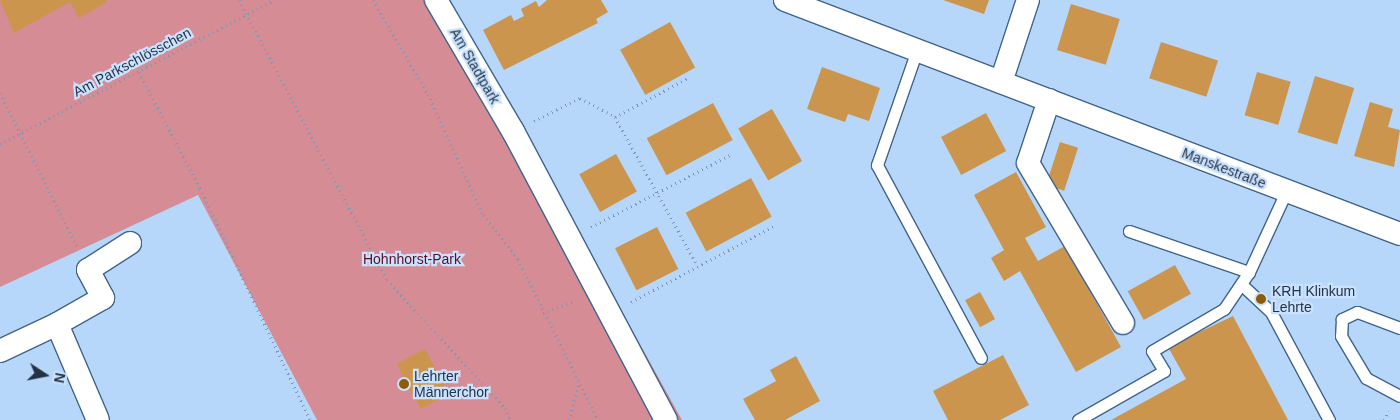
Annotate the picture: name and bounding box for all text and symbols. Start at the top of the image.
street label: Am Parkschlösschen [70,24,194,100]
street label: Am Stadtpark [447,25,503,107]
street label: Manskestraße [1180,144,1268,192]
park label: Hohnhorst-Park [363,251,461,267]
place label: KRH Klinkum Lehrte [1272,283,1355,316]
marker: KRH Klinkum Lehrte [1254,292,1268,306]
north arrow [20,350,70,400]
place label: Lehrter Männerchor [414,368,489,401]
text: N [51,371,69,384]
marker: Lehrter Männerchor [398,378,410,390]

